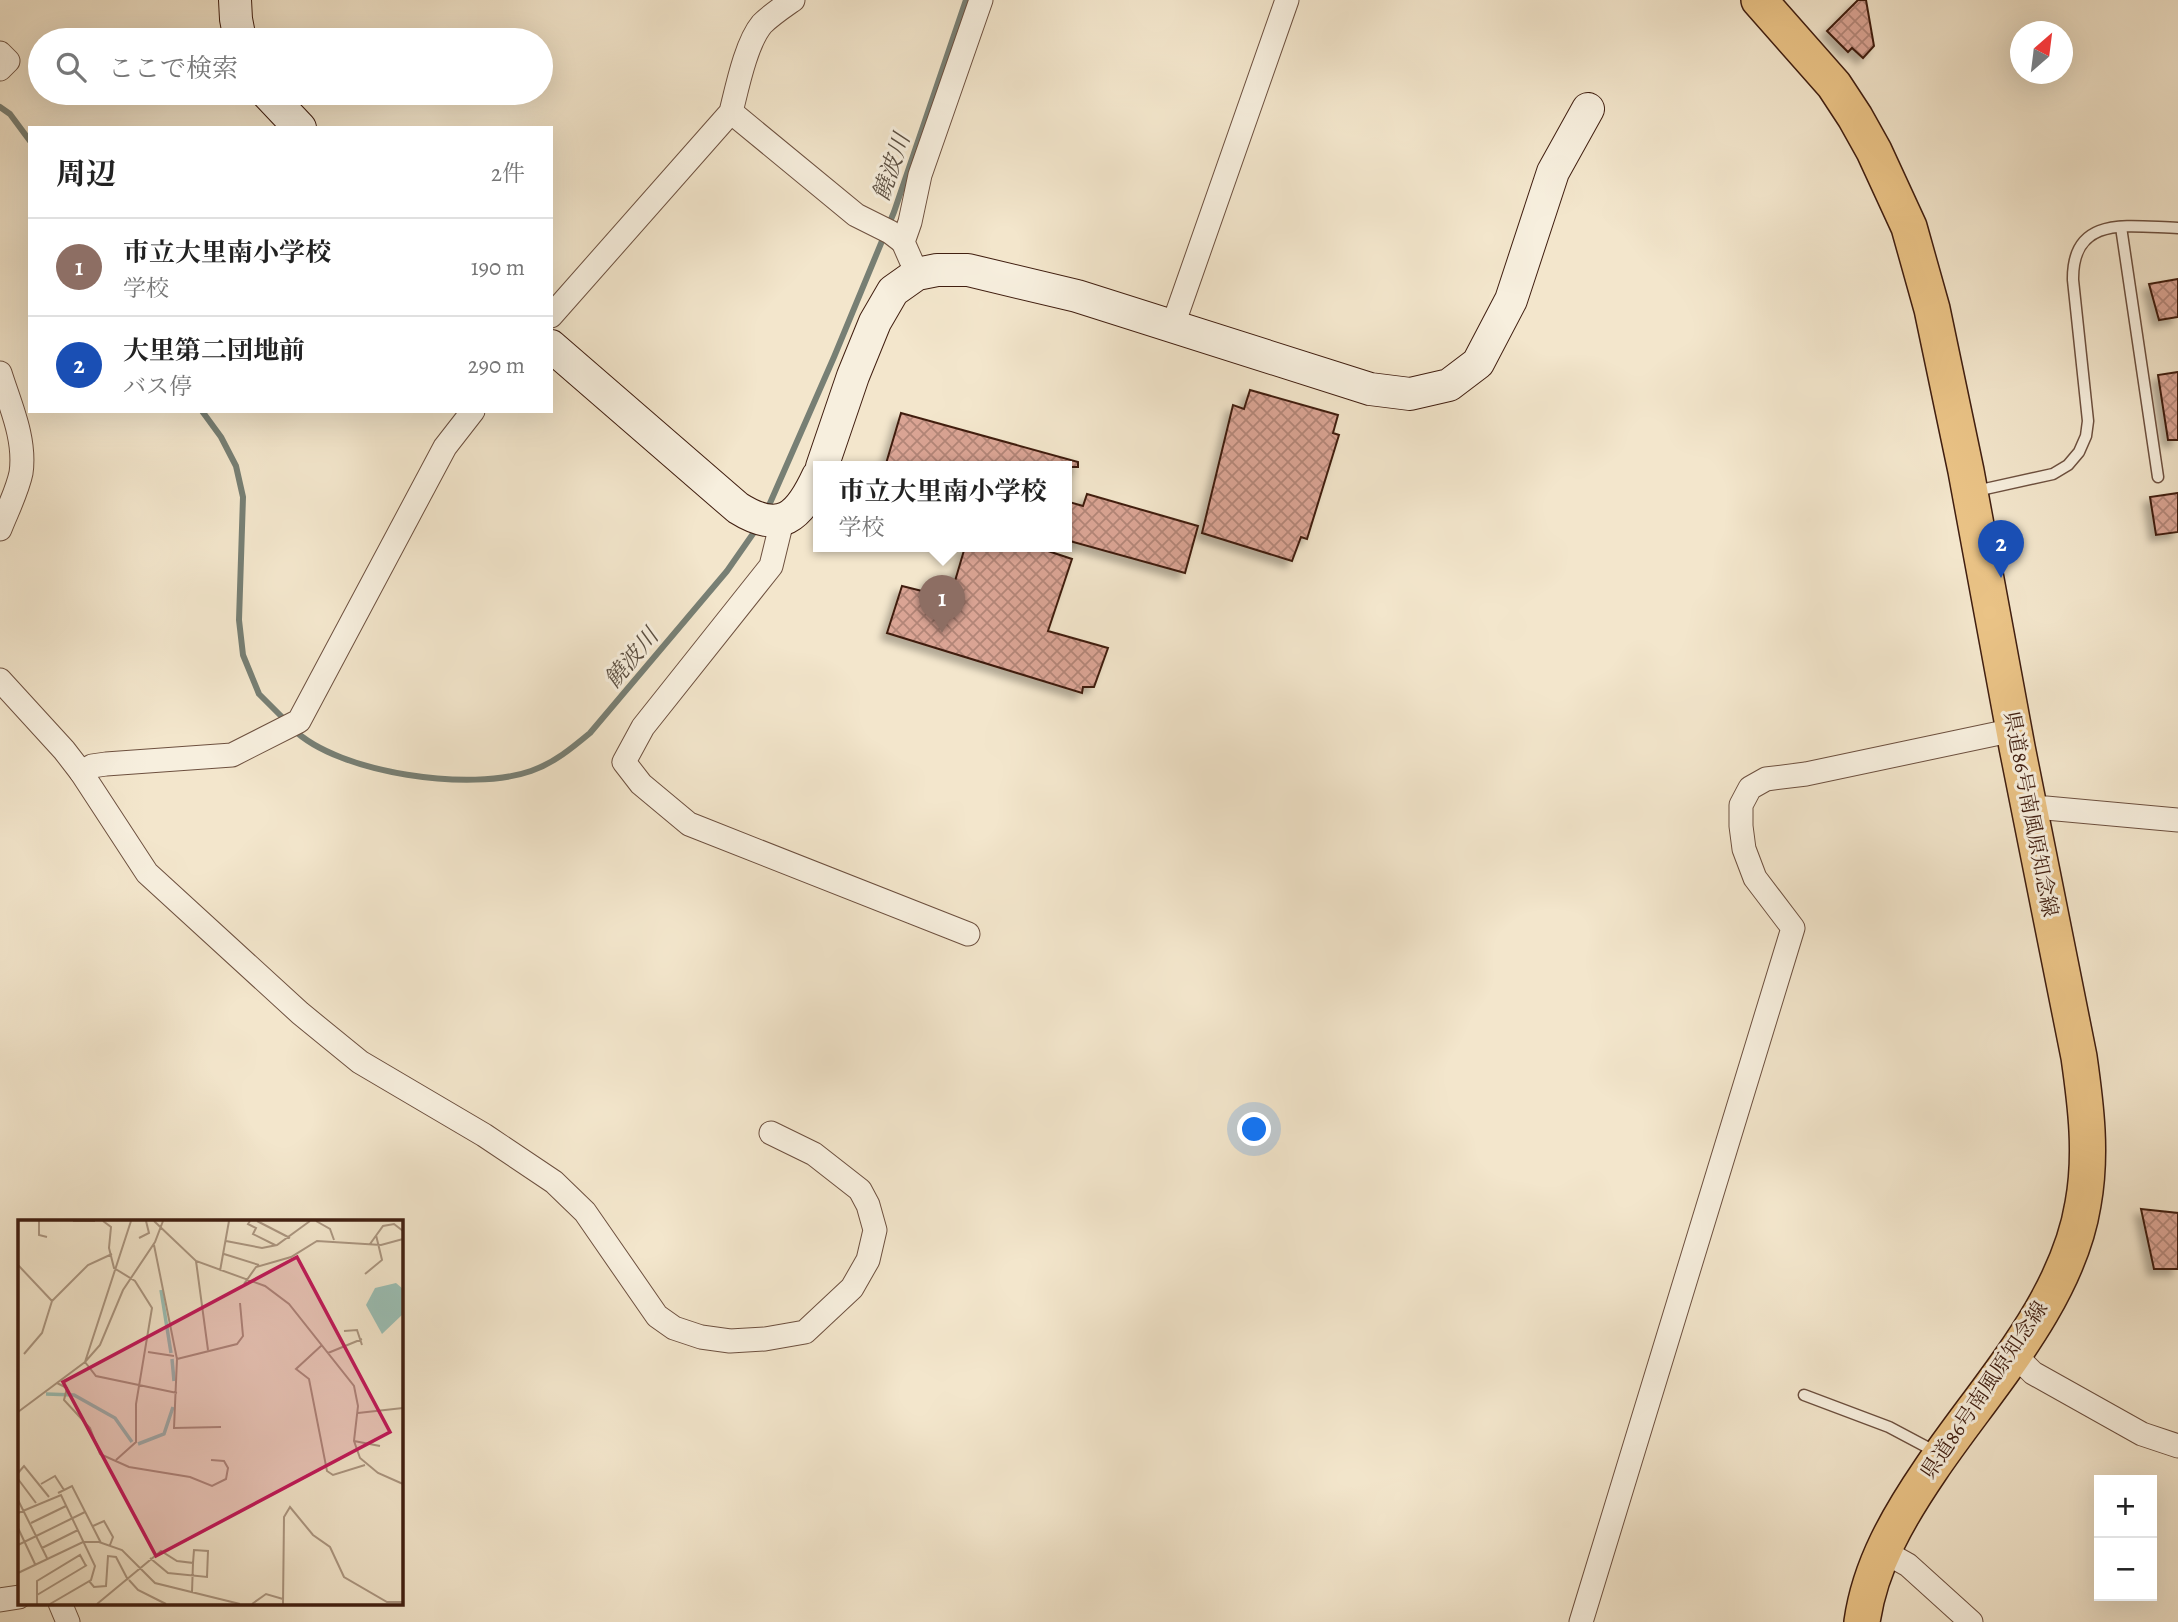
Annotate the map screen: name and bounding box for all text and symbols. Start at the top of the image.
north arrow [2010,21,2073,84]
search box [28,28,553,105]
icon: search [52,48,90,86]
text: ここで検索 [108,51,238,86]
water label: 饒波川 [866,127,918,205]
text: 周辺 [56,154,116,194]
text: 2件 [491,158,525,189]
text: 市立大里南小学校 [123,235,331,270]
text: 1 [75,252,83,283]
text: 190 m [471,252,525,283]
text: 学校 [123,273,169,304]
text: 大里第二団地前 [123,333,305,368]
text: 2 [73,350,85,381]
text: 290 m [468,350,525,381]
text: バス停 [123,371,192,402]
popup [813,461,1072,552]
text: 市立大里南小学校 [838,474,1047,509]
text: 学校 [838,512,884,543]
pin: 2 [1978,520,2024,578]
pin: 1 [919,575,965,633]
water label: 饒波川 [597,620,667,695]
street label: 県道86号南風原知念線 [1997,709,2065,919]
your location [1237,1112,1271,1146]
inset map [18,1220,402,1604]
street label: 県道86号南風原知念線 [1914,1296,2054,1484]
map controls [2094,1475,2157,1601]
button: + [2094,1475,2157,1538]
button: − [2094,1538,2157,1601]

